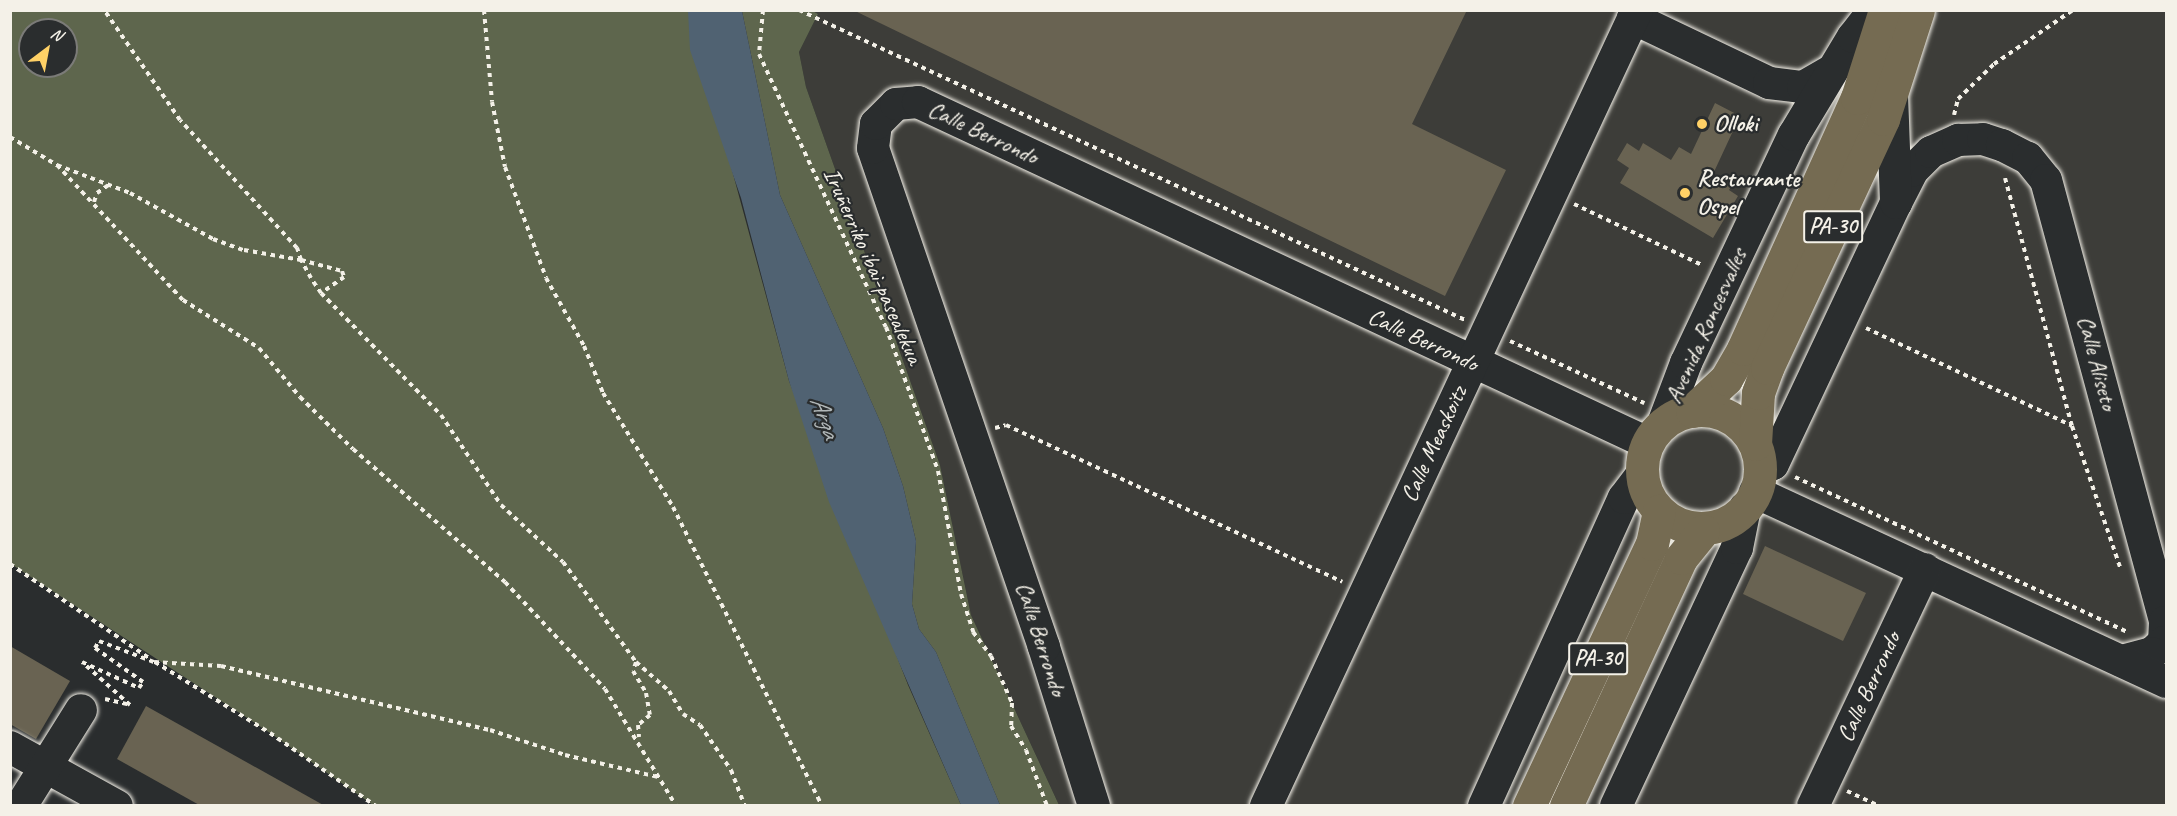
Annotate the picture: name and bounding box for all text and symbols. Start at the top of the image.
north arrow [18,18,78,78]
text: N [47,23,66,46]
street label: Calle Berrondo [923,95,1043,171]
place label: Olloki [1714,110,1758,138]
marker: Olloki [1695,117,1709,131]
street label: Iruñerriko ibai-pasealekua [817,163,929,369]
place label: Restaurante Ospel [1697,165,1799,221]
marker: Restaurante Ospel [1678,186,1692,200]
road number: PA-30 [1803,208,1863,246]
street label: Avenida Roncesvalles [1659,244,1753,408]
street label: Calle Berrondo [1363,302,1483,378]
street label: Calle Aliseto [2071,313,2123,413]
street label: Calle Measkoitz [1395,382,1473,506]
water label: Arga [803,392,847,442]
street label: Calle Berrondo [1009,578,1073,700]
street label: Calle Berrondo [1831,627,1907,747]
road number: PA-30 [1568,640,1628,678]

